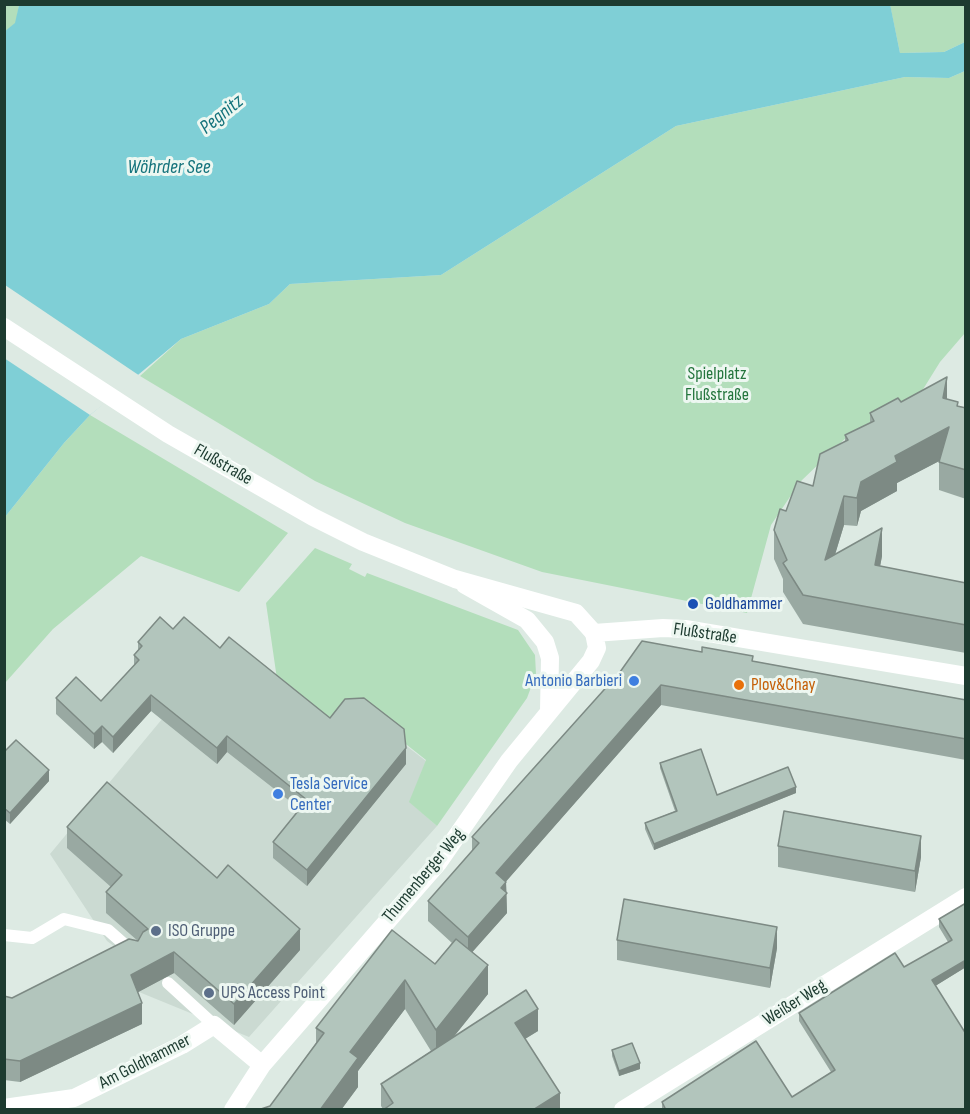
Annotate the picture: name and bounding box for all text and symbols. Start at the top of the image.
water label: Pegnitz [195,90,249,140]
water label: Wöhrder See [128,156,210,180]
park label: Spielplatz Flußstraße [685,363,749,406]
street label: Flußstraße [190,440,256,490]
place label: Goldhammer [705,593,782,615]
marker: Goldhammer [686,597,700,611]
street label: Flußstraße [672,619,738,649]
place label: Antonio Barbieri [525,670,622,692]
marker: Antonio Barbieri [627,674,641,688]
place label: Plov&Chay [751,674,816,696]
marker: Plov&Chay [732,678,746,692]
place label: Tesla Service Center [290,773,368,816]
marker: Tesla Service Center [271,787,285,801]
street label: Thumenberger Weg [378,824,470,928]
place label: ISO Gruppe [168,920,235,942]
marker: ISO Gruppe [149,924,163,938]
street label: Weißer Weg [759,975,831,1031]
place label: UPS Access Point [221,982,325,1004]
marker: UPS Access Point [202,986,216,1000]
street label: Am Goldhammer [96,1030,194,1094]

